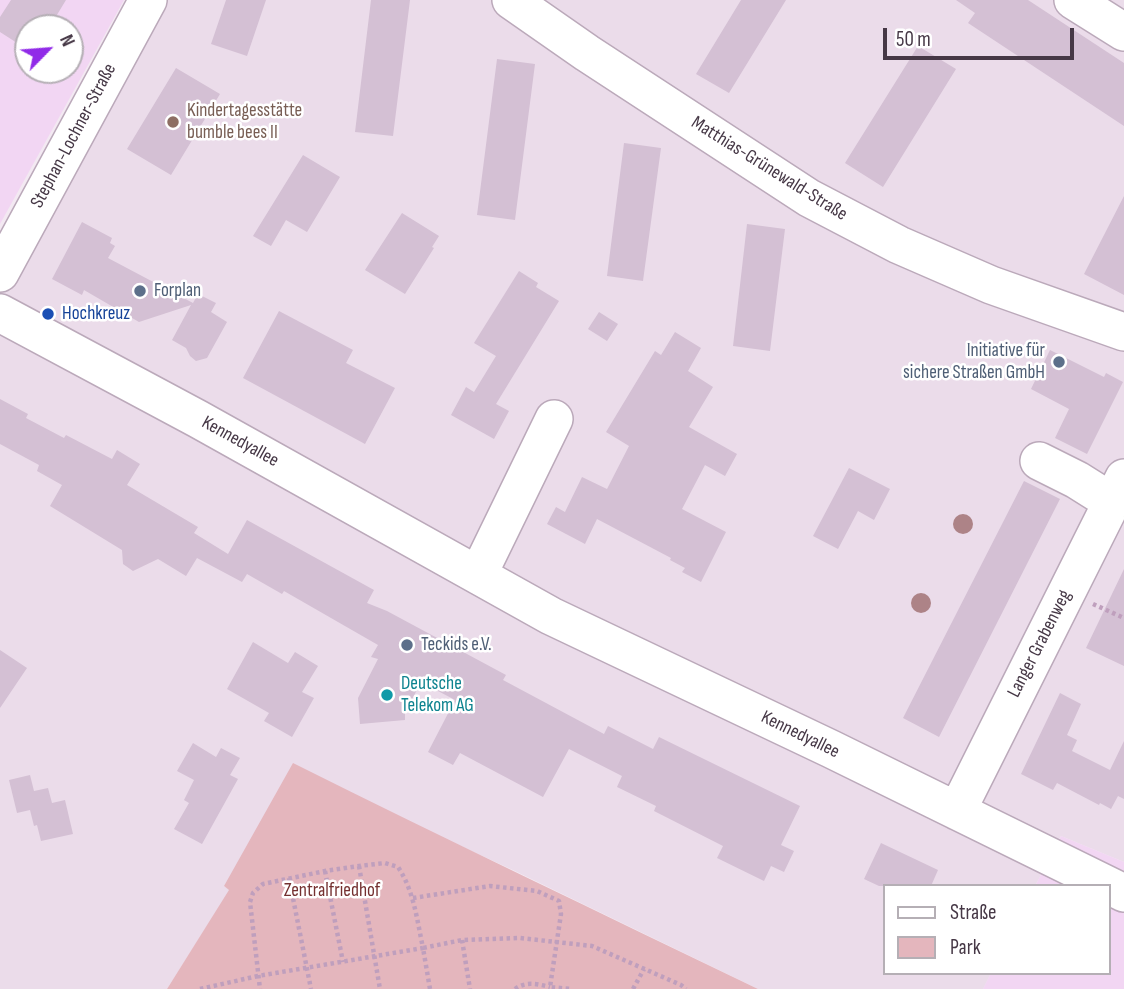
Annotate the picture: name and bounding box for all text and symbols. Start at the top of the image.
north arrow [14,14,84,84]
scale bar [886,14,1077,58]
text: 50 m [896,27,931,52]
text: N [54,31,79,50]
street label: Stephan-Lochner-Straße [26,60,122,212]
place label: Kindertagesstätte bumble bees II [187,100,302,144]
street label: Matthias-Grünewald-Straße [687,112,851,226]
marker: Kindertagesstätte bumble bees II [165,114,181,130]
place label: Forplan [154,280,201,302]
marker: Forplan [132,283,148,299]
place label: Hochkreuz [62,303,130,325]
marker: Hochkreuz [40,306,56,322]
place label: Initiative für sichere Straßen GmbH [903,340,1045,384]
marker: Initiative für sichere Straßen GmbH [1051,354,1067,370]
street label: Kennedyallee [198,412,282,472]
street label: Langer Grabenweg [1003,586,1077,702]
place label: Teckids e.V. [421,634,492,656]
marker: Teckids e.V. [399,637,415,653]
place label: Deutsche Telekom AG [401,673,474,717]
marker: Deutsche Telekom AG [379,687,395,703]
street label: Kennedyallee [757,706,843,764]
park label: Zentralfriedhof [284,880,380,902]
legend [883,884,1110,975]
text: Straße [950,900,996,925]
text: Park [950,935,981,960]

